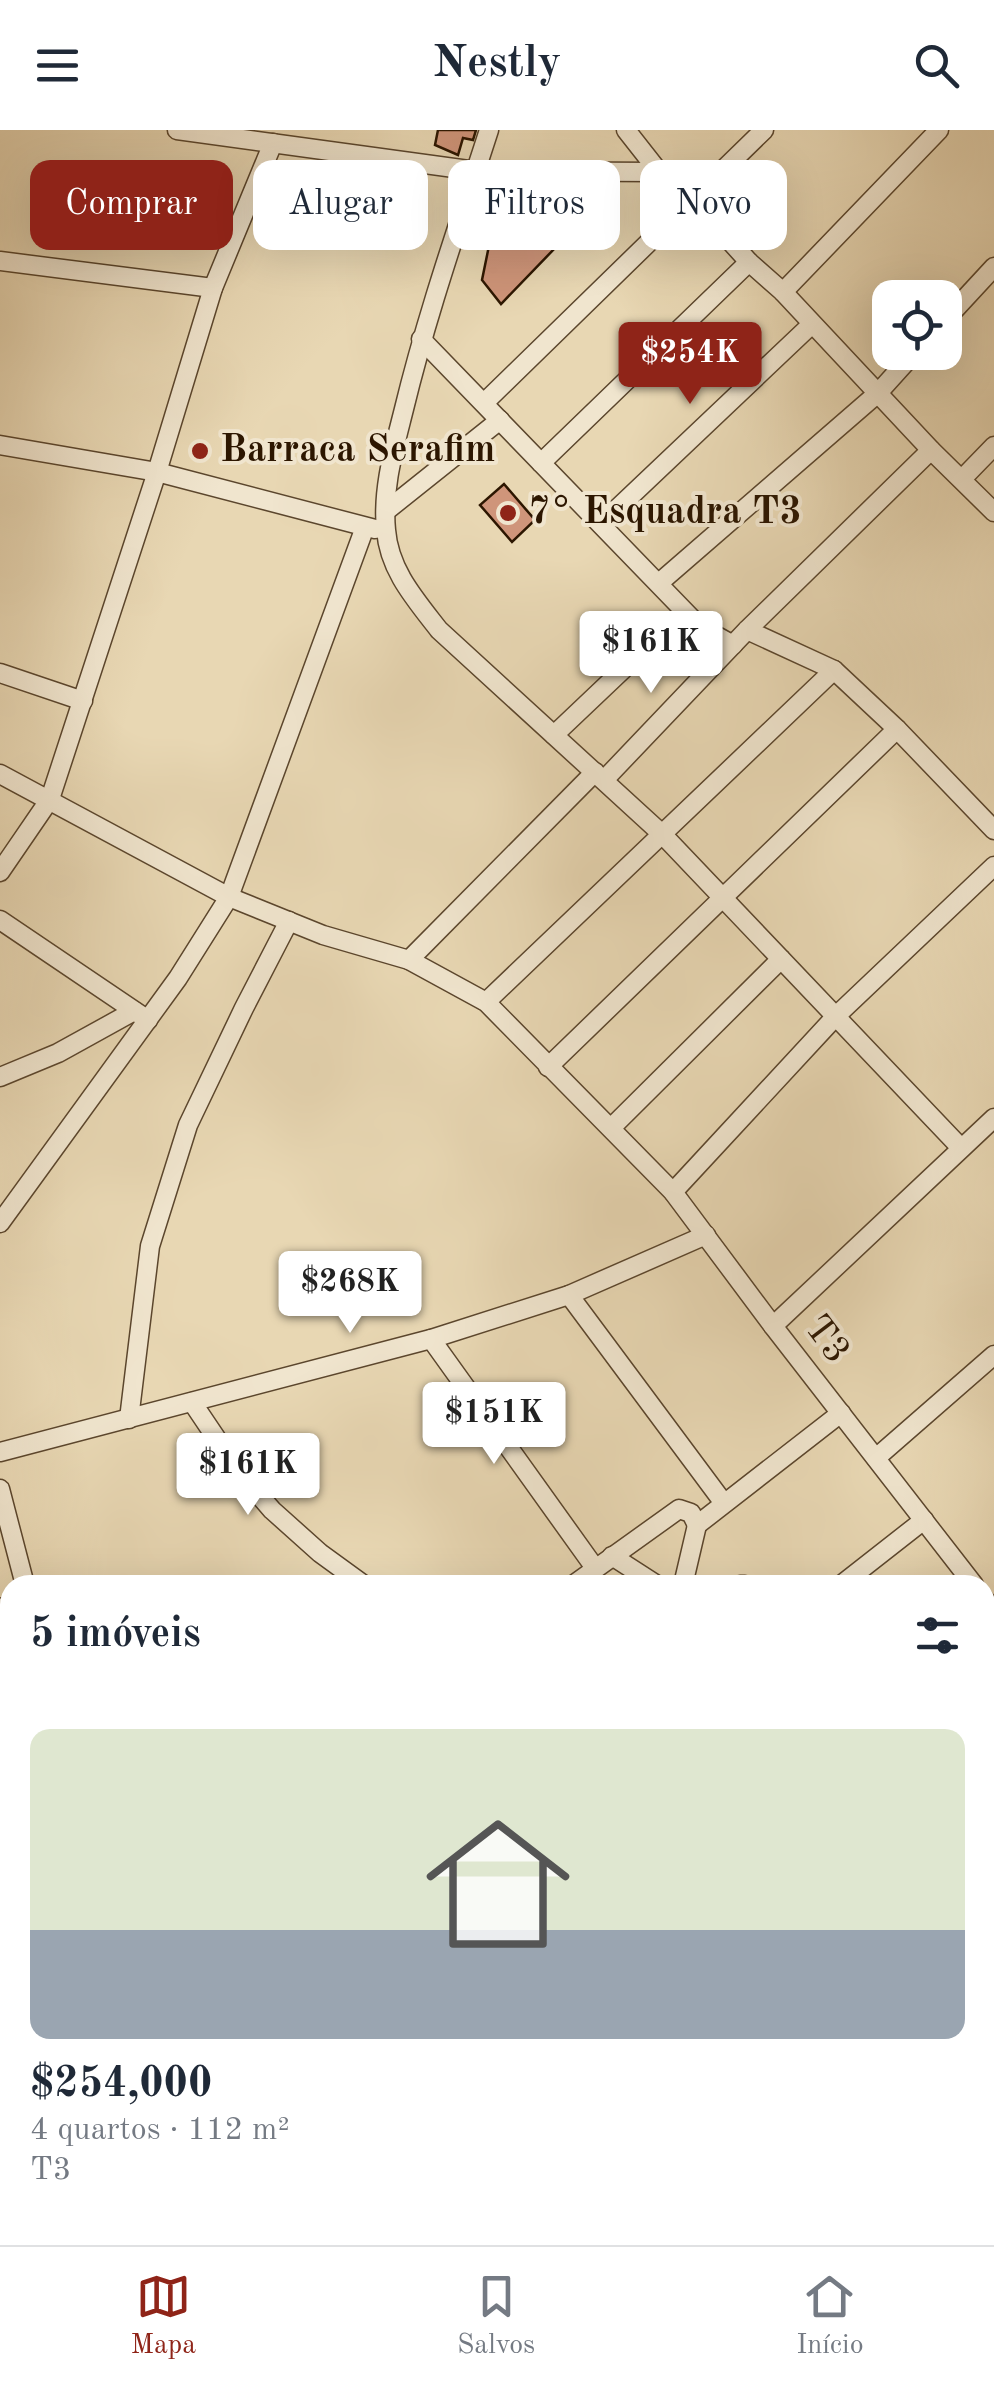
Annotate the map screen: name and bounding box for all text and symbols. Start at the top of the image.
icon: menu [30,38,85,93]
icon: search [909,38,964,93]
text: Nestly [433,42,561,87]
chip: Comprar [30,160,233,250]
chip: Alugar [253,160,428,250]
chip: Filtros [448,160,620,250]
chip: Novo [640,160,787,250]
map controls [872,280,962,370]
button: locate [872,280,962,370]
pin: $254K [620,322,760,407]
text: $254K [641,338,739,370]
place label: Barraca Serafim [220,432,495,470]
marker: Barraca Serafim [189,440,211,462]
place label: 7° Esquadra T3 [528,494,802,532]
marker: 7° Esquadra T3 [497,502,519,524]
pin: $161K [581,611,721,696]
text: $161K [602,627,700,659]
pin: $268K [280,1251,420,1336]
text: $268K [301,1267,399,1299]
street label: T3 [796,1309,856,1371]
pin: $151K [424,1382,564,1467]
text: $151K [445,1398,543,1430]
pin: $161K [178,1433,318,1518]
text: $161K [199,1449,297,1481]
icon: filters [910,1608,965,1663]
text: 5 imóveis [30,1614,201,1656]
icon: home [408,1794,588,1974]
text: $254,000 [30,2064,212,2106]
text: 4 quartos · 112 m² [30,2115,290,2147]
text: T3 [30,2155,71,2187]
tab: Mapa [130,2269,196,2364]
tab: Salvos [457,2269,535,2364]
tab: Início [796,2269,864,2364]

